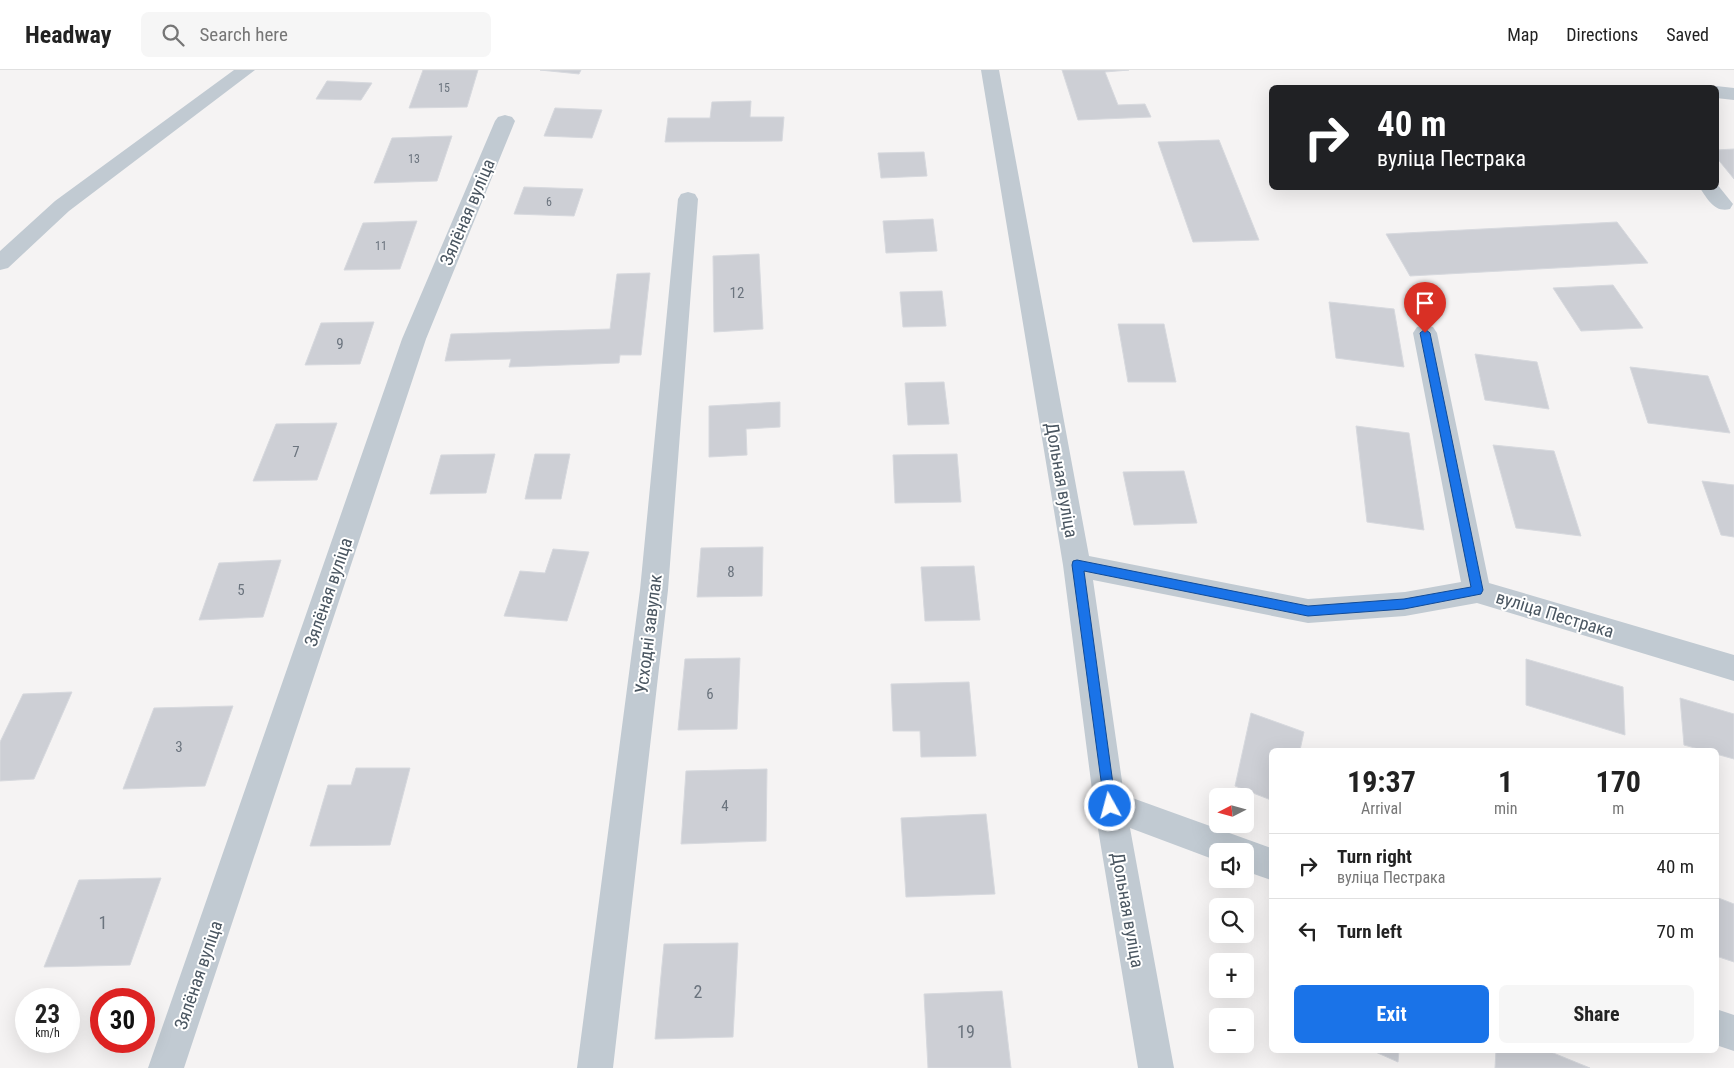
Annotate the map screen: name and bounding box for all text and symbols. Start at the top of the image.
search box [141,12,491,57]
text: Headway [25,21,111,49]
icon: search [159,21,187,49]
text: Search here [199,23,288,46]
text: Map [1507,24,1538,45]
text: Directions [1566,24,1638,45]
text: Saved [1666,24,1709,45]
house number: 15 [438,81,450,95]
text: 40 m [1377,104,1446,145]
icon: right [1294,105,1359,170]
text: вуліца Пестрака [1377,146,1526,171]
house number: 13 [408,152,420,166]
street label: Зялёная вуліца [435,156,499,268]
house number: 6 [546,195,552,209]
house number: 11 [375,239,387,253]
pin [1404,282,1446,333]
house number: 12 [730,284,744,302]
icon: arrive [1411,289,1439,317]
house number: 9 [336,335,344,353]
street label: Дольная вуліца [1042,421,1082,539]
house number: 7 [292,443,300,461]
street label: Зялёная вуліца [300,535,356,649]
house number: 8 [727,563,735,581]
street label: Усходні завулак [630,573,666,695]
house number: 5 [237,581,245,599]
street label: вуліца Пестрака [1494,586,1616,642]
house number: 6 [706,685,714,703]
house number: 3 [175,738,183,756]
text: 19:37 [1347,764,1416,799]
text: 1 [1498,764,1513,799]
text: 170 [1595,764,1641,799]
position arrow [1083,779,1135,831]
north arrow [1209,788,1254,832]
map controls [1209,788,1254,1053]
house number: 4 [721,797,729,815]
text: Arrival [1361,799,1402,818]
text: min [1494,799,1517,818]
text: m [1612,799,1624,818]
button: sound [1209,843,1254,888]
text: Turn right [1337,845,1412,868]
street label: Дольная вуліца [1108,851,1148,969]
icon: right [1294,852,1322,880]
text: 40 m [1657,855,1694,878]
text: вуліца Пестрака [1337,868,1445,887]
button: search [1209,898,1254,943]
house number: 1 [99,912,107,933]
icon: left [1294,917,1322,945]
street label: Зялёная вуліца [170,918,226,1032]
text: Turn left [1337,920,1402,943]
text: 70 m [1657,920,1694,943]
button: + [1209,953,1254,998]
house number: 2 [694,981,703,1002]
button: Exit [1294,985,1489,1043]
button: Share [1499,985,1694,1043]
speed limit sign: 30 [90,988,155,1053]
text: 23 [35,1000,60,1029]
button: − [1209,1008,1254,1053]
house number: 19 [957,1021,975,1042]
text: km/h [35,1026,60,1040]

